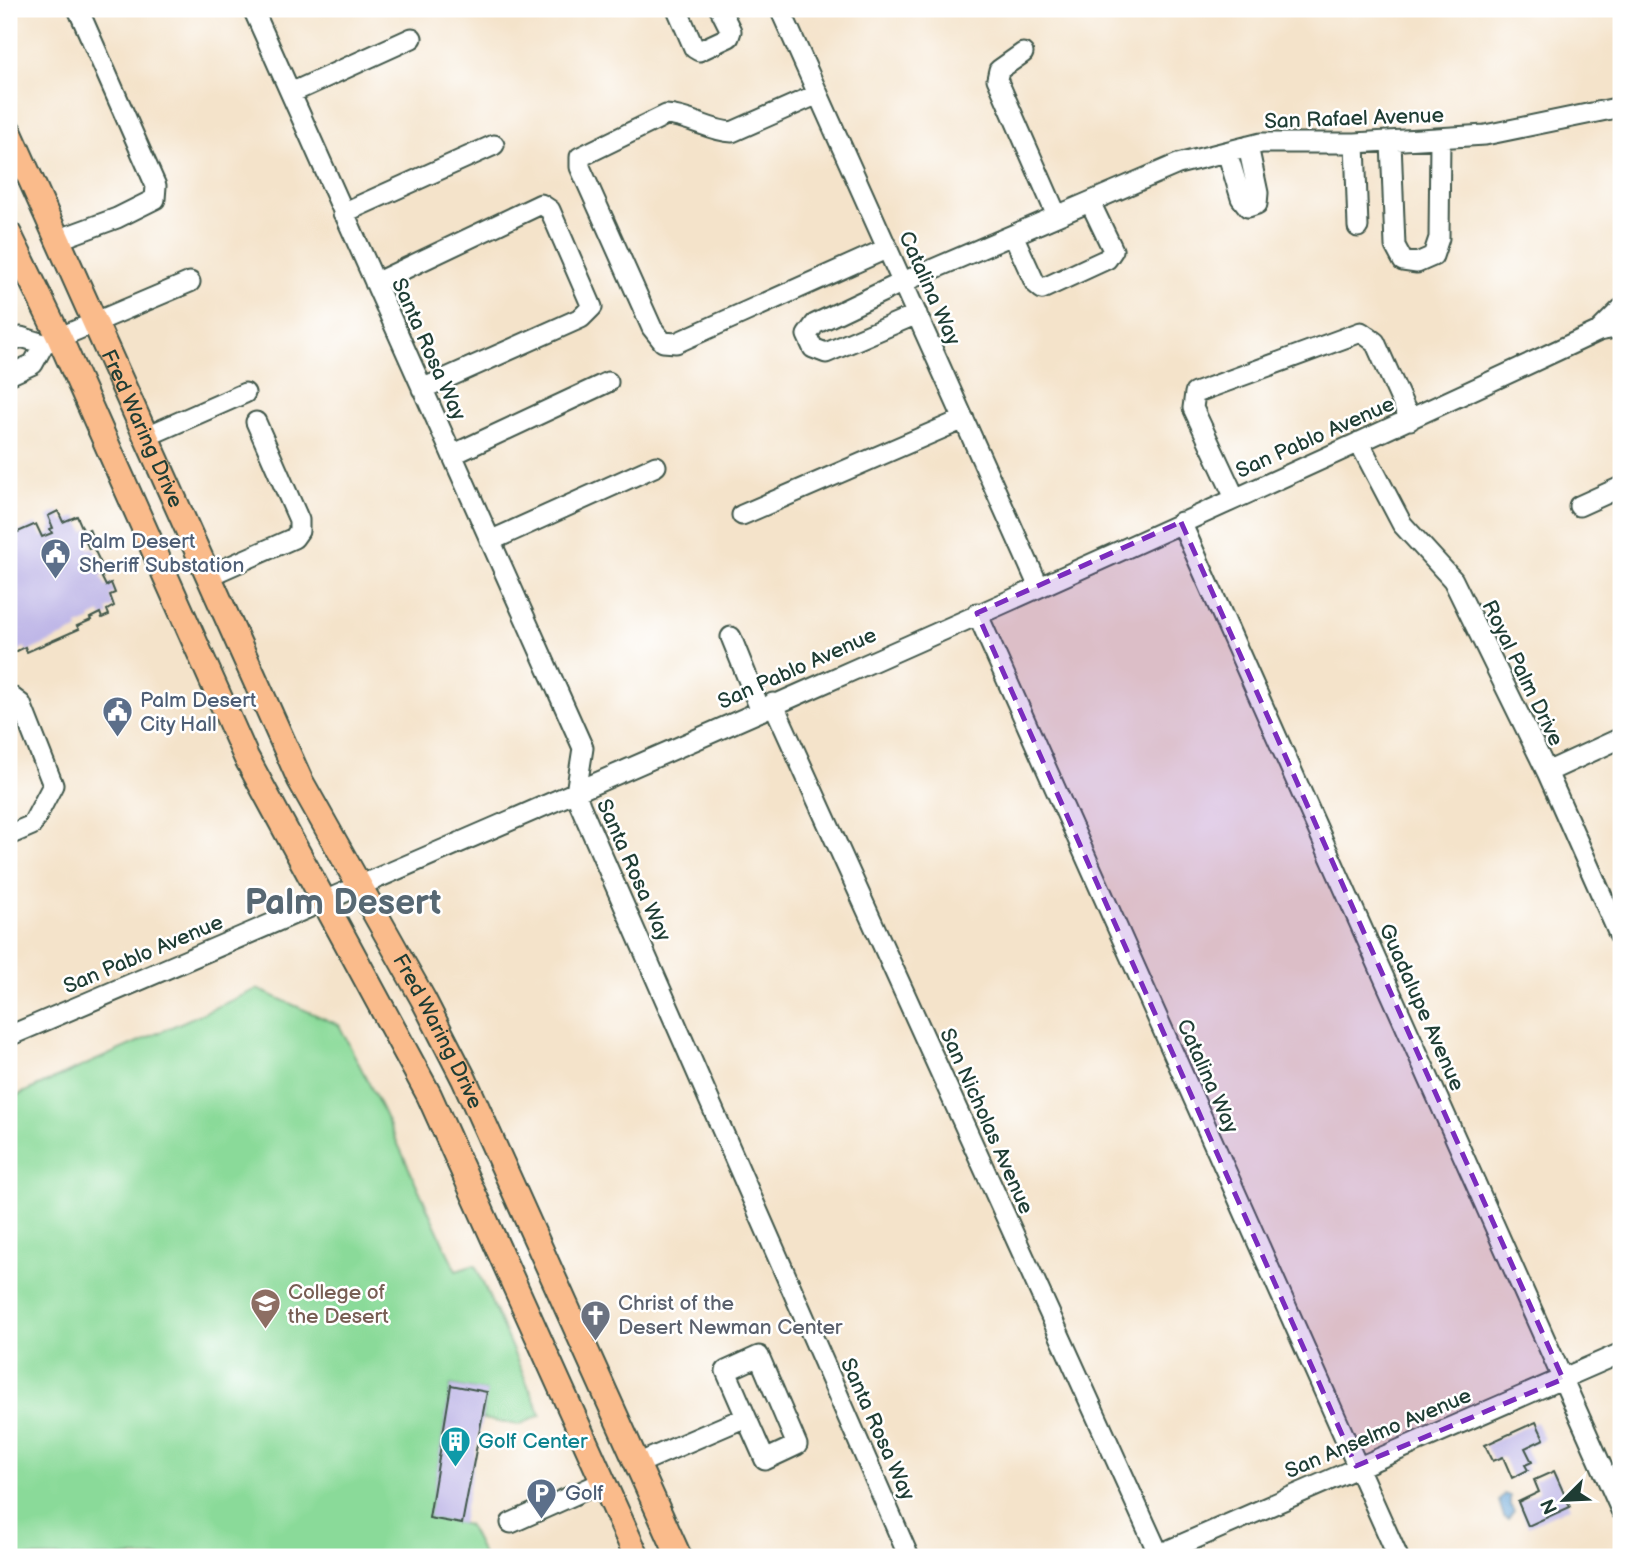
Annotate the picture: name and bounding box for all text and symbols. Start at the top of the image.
street label: San Rafael Avenue [1264,103,1444,134]
street label: Catalina Way [893,227,966,349]
street label: Santa Rosa Way [386,274,471,425]
street label: Fred Waring Drive [96,346,188,512]
street label: San Pablo Avenue [1232,391,1398,484]
place label: Palm Desert Sheriff Substation [79,529,244,578]
public building icon: Palm Desert Sheriff Substation [39,536,73,580]
street label: Royal Palm Drive [1476,596,1569,750]
street label: San Pablo Avenue [714,622,880,715]
place label: Palm Desert City Hall [140,688,257,737]
public building icon: Palm Desert City Hall [100,695,134,739]
street label: Santa Rosa Way [591,795,676,946]
district label: Palm Desert [245,882,442,925]
street label: San Pablo Avenue [60,910,227,999]
street label: Guadalupe Avenue [1373,920,1470,1095]
street label: Fred Waring Drive [387,950,488,1113]
street label: Catalina Way [1171,1015,1244,1137]
street label: San Nicholas Avenue [934,1025,1039,1218]
place label: College of the Desert [288,1280,389,1329]
school or university icon: College of the Desert [248,1287,282,1331]
place label: Christ of the Desert Newman Center [618,1291,843,1340]
church icon: Christ of the Desert Newman Center [578,1298,612,1342]
street label: Santa Rosa Way [835,1354,920,1505]
street label: San Anselmo Avenue [1281,1383,1475,1484]
building icon: Golf Center [438,1424,472,1468]
place label: Golf Center [478,1429,588,1454]
north arrow [1528,1464,1598,1534]
parking icon: Golf [525,1476,559,1520]
place label: Golf [565,1481,604,1506]
text: N [1536,1495,1563,1518]

